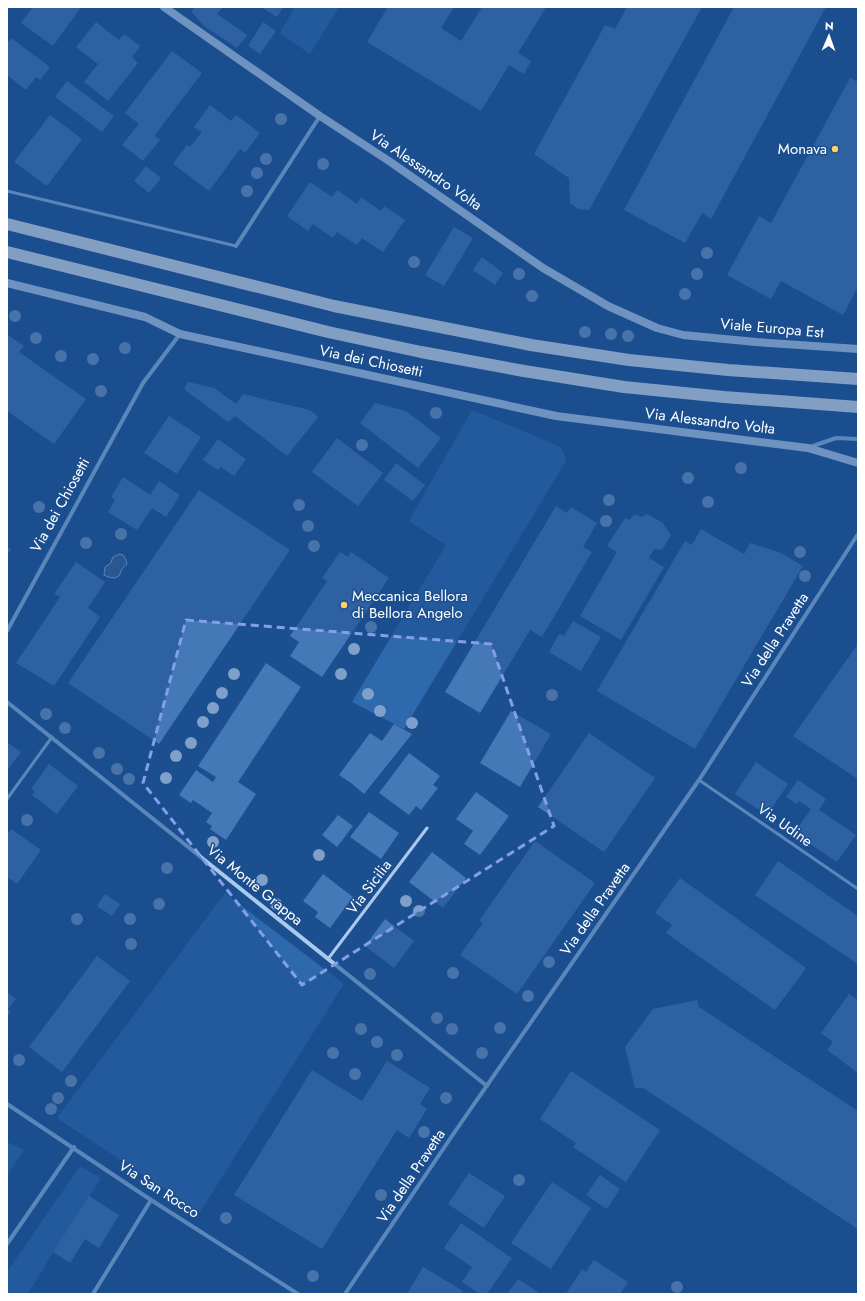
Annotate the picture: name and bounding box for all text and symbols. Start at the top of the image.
north arrow [809,16,849,56]
text: N [825,18,834,34]
street label: Via Alessandro Volta [366,124,486,216]
place label: Monava [778,138,827,160]
marker: Monava [830,144,840,154]
street label: Viale Europa Est [719,313,825,344]
street label: Via dei Chiosetti [317,339,425,383]
street label: Via Alessandro Volta [644,402,776,440]
street label: Via dei Chiosetti [25,454,95,556]
place label: Meccanica Bellora di Bellora Angelo [352,585,468,624]
street label: Via della Pravetta [736,588,814,692]
marker: Meccanica Bellora di Bellora Angelo [339,600,349,610]
street label: Via Udine [753,798,817,852]
street label: Via Monte Grappa [202,839,308,931]
street label: Via Sicilia [341,855,397,919]
street label: Via della Pravetta [555,858,635,960]
street label: Via della Pravetta [371,1125,451,1227]
street label: Via San Rocco [114,1155,204,1223]

